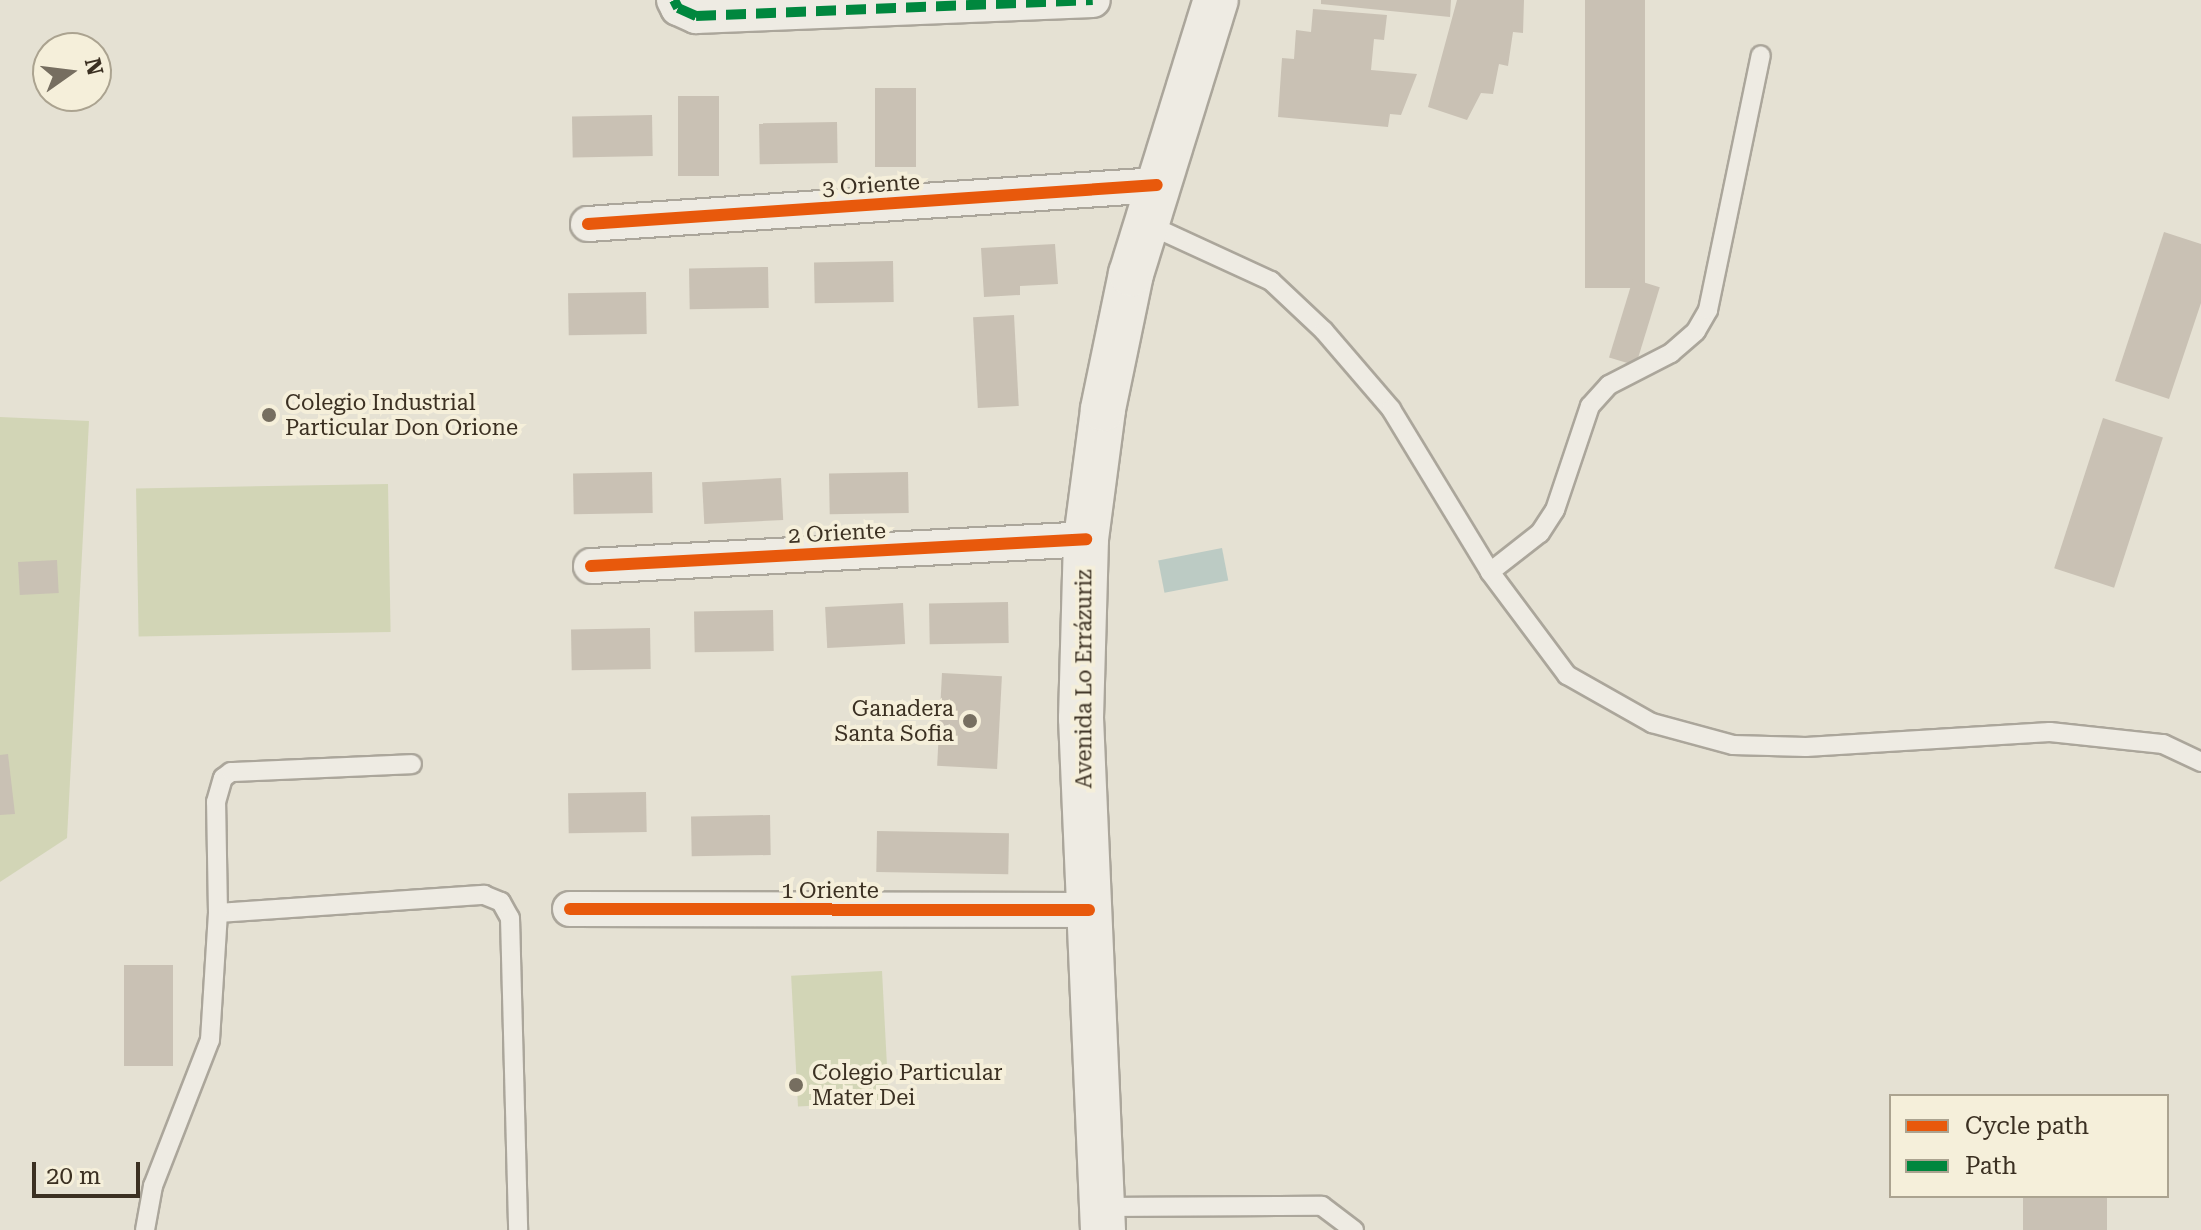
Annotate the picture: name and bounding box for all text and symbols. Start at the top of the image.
north arrow [32,32,112,112]
text: N [80,55,108,78]
street label: 3 Oriente [821,168,921,202]
place label: Colegio Industrial Particular Don Orione [285,389,518,440]
marker: Colegio Industrial Particular Don Orione [260,406,278,424]
street label: 2 Oriente [788,517,886,549]
street label: Avenida Lo Errázuriz [1071,569,1097,789]
place label: Ganadera Santa Sofia [834,695,954,746]
marker: Ganadera Santa Sofia [961,712,979,730]
street label: 1 Oriente [781,878,879,904]
place label: Colegio Particular Mater Dei [812,1059,1003,1110]
marker: Colegio Particular Mater Dei [787,1076,805,1094]
legend [1889,1094,2169,1198]
text: Cycle path [1965,1112,2089,1140]
scale bar [36,1146,144,1196]
text: Path [1965,1152,2017,1180]
text: 20 m [46,1162,101,1190]

